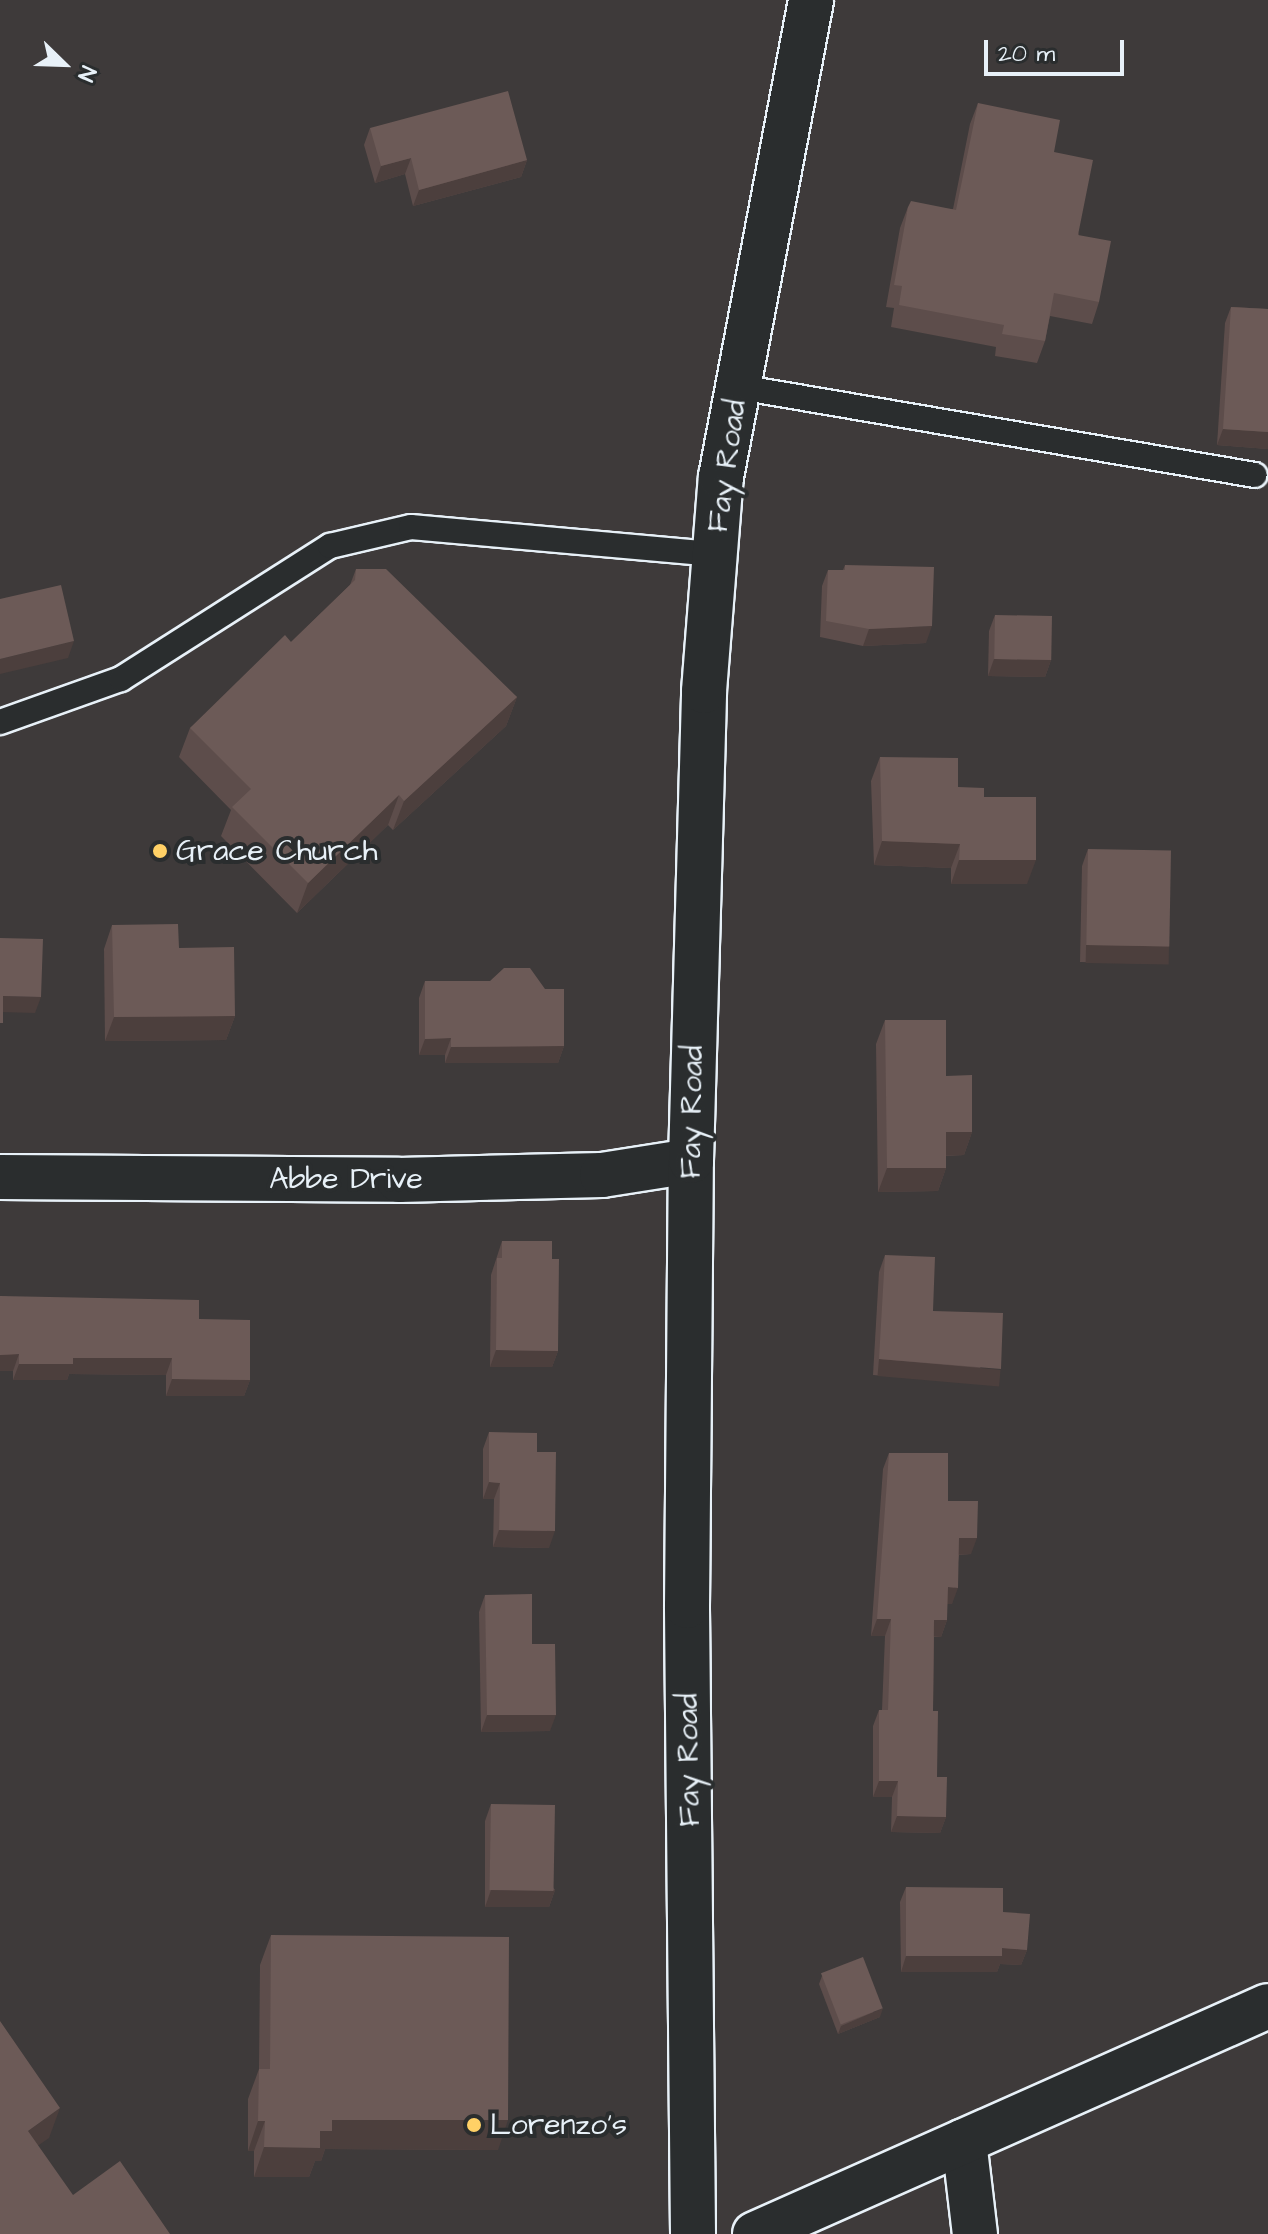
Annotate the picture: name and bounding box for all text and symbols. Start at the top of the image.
north arrow [24,24,104,104]
scale bar [988,24,1128,74]
text: 20 m [998,37,1055,71]
text: N [70,61,104,86]
street label: Fay Road [700,397,754,535]
place label: Grace Church [176,833,378,869]
marker: Grace Church [151,842,169,860]
street label: Fay Road [673,1045,711,1179]
street label: Abbe Drive [269,1161,423,1197]
street label: Fay Road [670,1693,708,1827]
place label: Lorenzo's [490,2107,627,2143]
marker: Lorenzo's [465,2116,483,2134]

